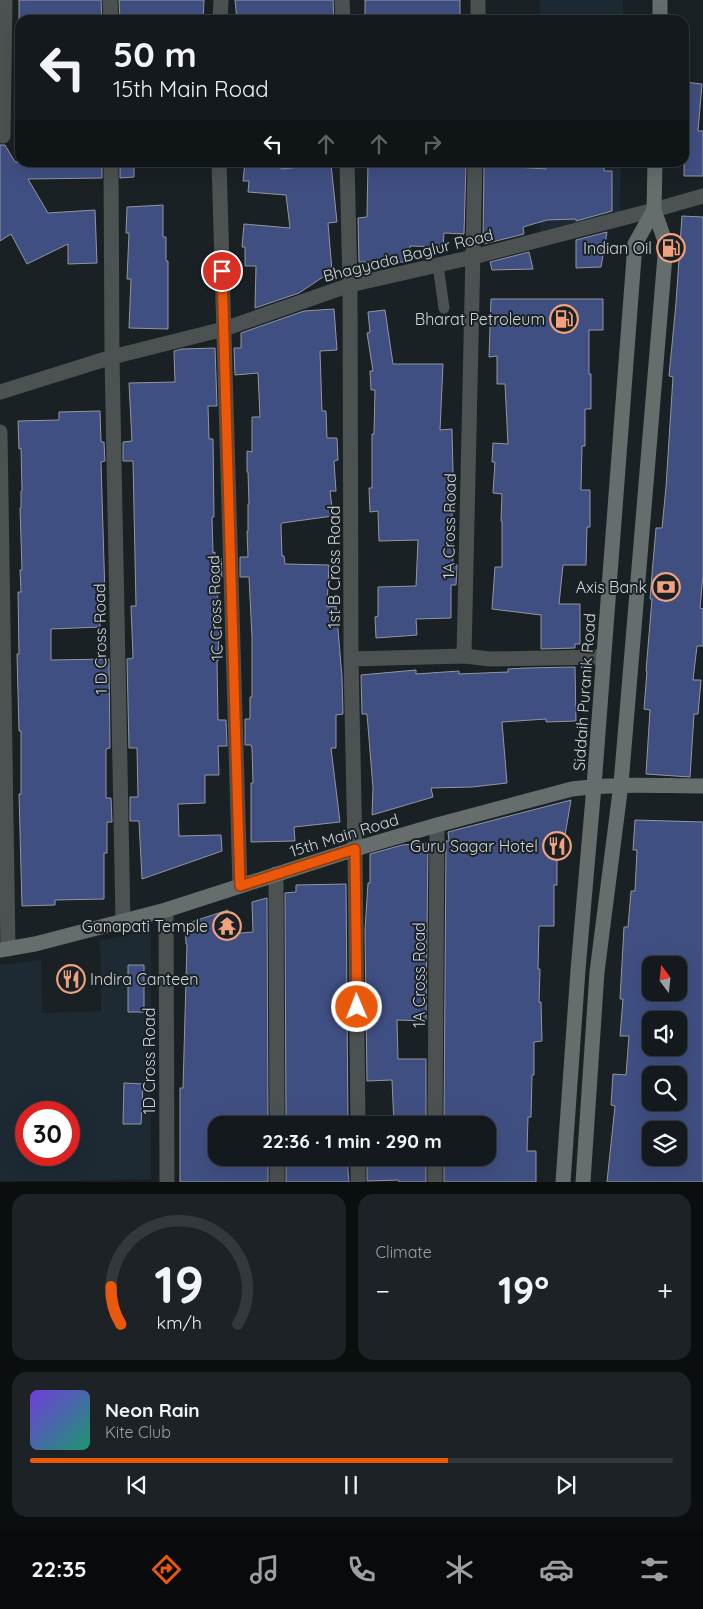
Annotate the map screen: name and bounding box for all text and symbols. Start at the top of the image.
text: 50 m [113,32,197,76]
icon: left [30,35,95,100]
text: 15th Main Road [113,75,269,103]
icon: left [259,130,287,158]
icon: ahead [312,130,340,158]
icon: ahead [365,130,393,158]
icon: right [418,130,446,158]
street label: Bhagyada Baglur Road [321,224,495,286]
fuel station icon: Indian Oil [656,233,686,263]
place label: Indian Oil [583,238,652,258]
pin [201,250,243,292]
icon: arrive [208,257,236,285]
fuel station icon: Bharat Petroleum [549,304,579,334]
place label: Bharat Petroleum [415,309,545,329]
street label: 1A Cross Road [438,473,460,579]
street label: 1st B Cross Road [324,506,344,629]
street label: 1C Cross Road [203,555,227,661]
bank icon: Axis Bank [651,572,681,602]
place label: Axis Bank [576,577,647,597]
street label: 1 D Cross Road [89,583,111,695]
street label: Siddaih Puranik Road [569,613,599,771]
street label: 15th Main Road [287,809,401,861]
restaurant icon: Guru Sagar Hotel [542,831,572,861]
place label: Guru Sagar Hotel [410,836,538,856]
temple icon: Ganapati Temple [212,911,242,941]
place label: Ganapati Temple [82,916,208,936]
street label: 1A Cross Road [409,922,429,1028]
north arrow [642,956,688,1001]
map controls [642,956,687,1166]
restaurant icon: Indira Canteen [56,964,86,994]
place label: Indira Canteen [90,969,198,989]
position arrow [330,980,382,1032]
street label: 1D Cross Road [139,1008,159,1114]
button: sound [642,1011,687,1056]
button: search [642,1066,687,1111]
speed limit sign: 30 [15,1101,80,1166]
button: layers [642,1121,687,1166]
text: 22:36 · 1 min · 290 m [262,1129,442,1153]
text: Climate [376,1242,432,1262]
text: 19 [154,1251,204,1316]
text: 19° [498,1266,549,1314]
text: − [376,1273,390,1308]
text: + [657,1273,673,1308]
text: km/h [156,1311,201,1333]
text: Neon Rain [105,1398,200,1422]
text: Kite Club [105,1422,171,1442]
icon: previous [123,1471,151,1499]
icon: pause [337,1471,365,1499]
icon: next [552,1471,580,1499]
icon: directions [149,1552,184,1587]
icon: music [247,1552,282,1587]
icon: phone [344,1552,379,1587]
icon: climate [442,1552,477,1587]
icon: car [539,1552,574,1587]
icon: filters [637,1552,672,1587]
text: 22:35 [31,1555,87,1583]

